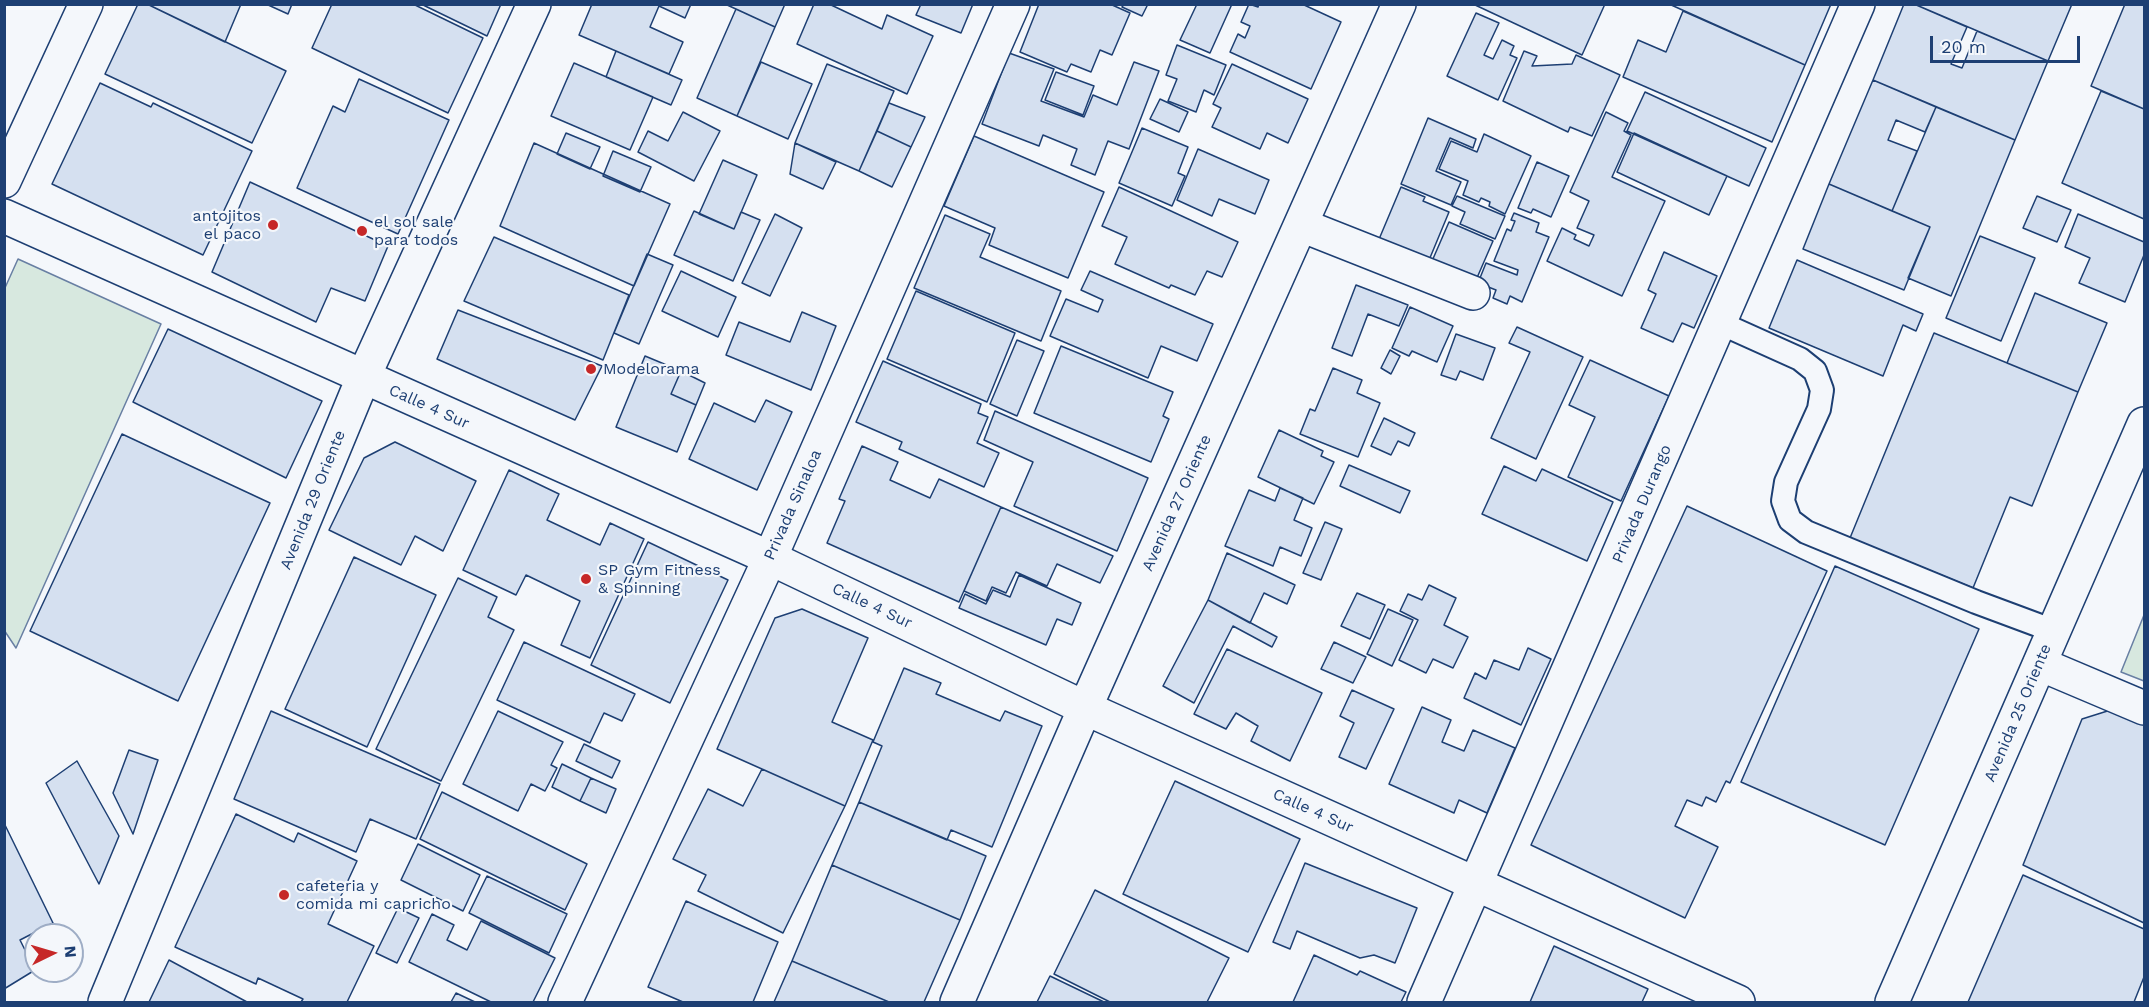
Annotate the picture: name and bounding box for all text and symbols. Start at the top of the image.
scale bar [1933,24,2083,62]
text: 20 m [1941,36,1986,57]
place label: antojitos el paco [193,206,261,244]
place label: el sol sale para todos [374,212,458,250]
marker: antojitos el paco [266,218,280,232]
marker: el sol sale para todos [355,224,369,238]
place label: Modelorama [603,359,700,379]
marker: Modelorama [584,362,598,376]
street label: Calle 4 Sur [386,381,472,433]
street label: Avenida 29 Oriente [276,428,350,572]
street label: Avenida 27 Oriente [1138,432,1216,574]
street label: Privada Durango [1608,442,1676,566]
street label: Privada Sinaloa [760,447,826,563]
place label: SP Gym Fitness & Spinning [598,560,721,598]
marker: SP Gym Fitness & Spinning [579,572,593,586]
street label: Calle 4 Sur [829,579,915,633]
street label: Avenida 25 Oriente [1980,641,2056,785]
street label: Calle 4 Sur [1270,785,1356,837]
place label: cafeteria y comida mi capricho [296,876,451,914]
marker: cafeteria y comida mi capricho [277,888,291,902]
north arrow [24,923,84,983]
text: N [60,945,80,958]

